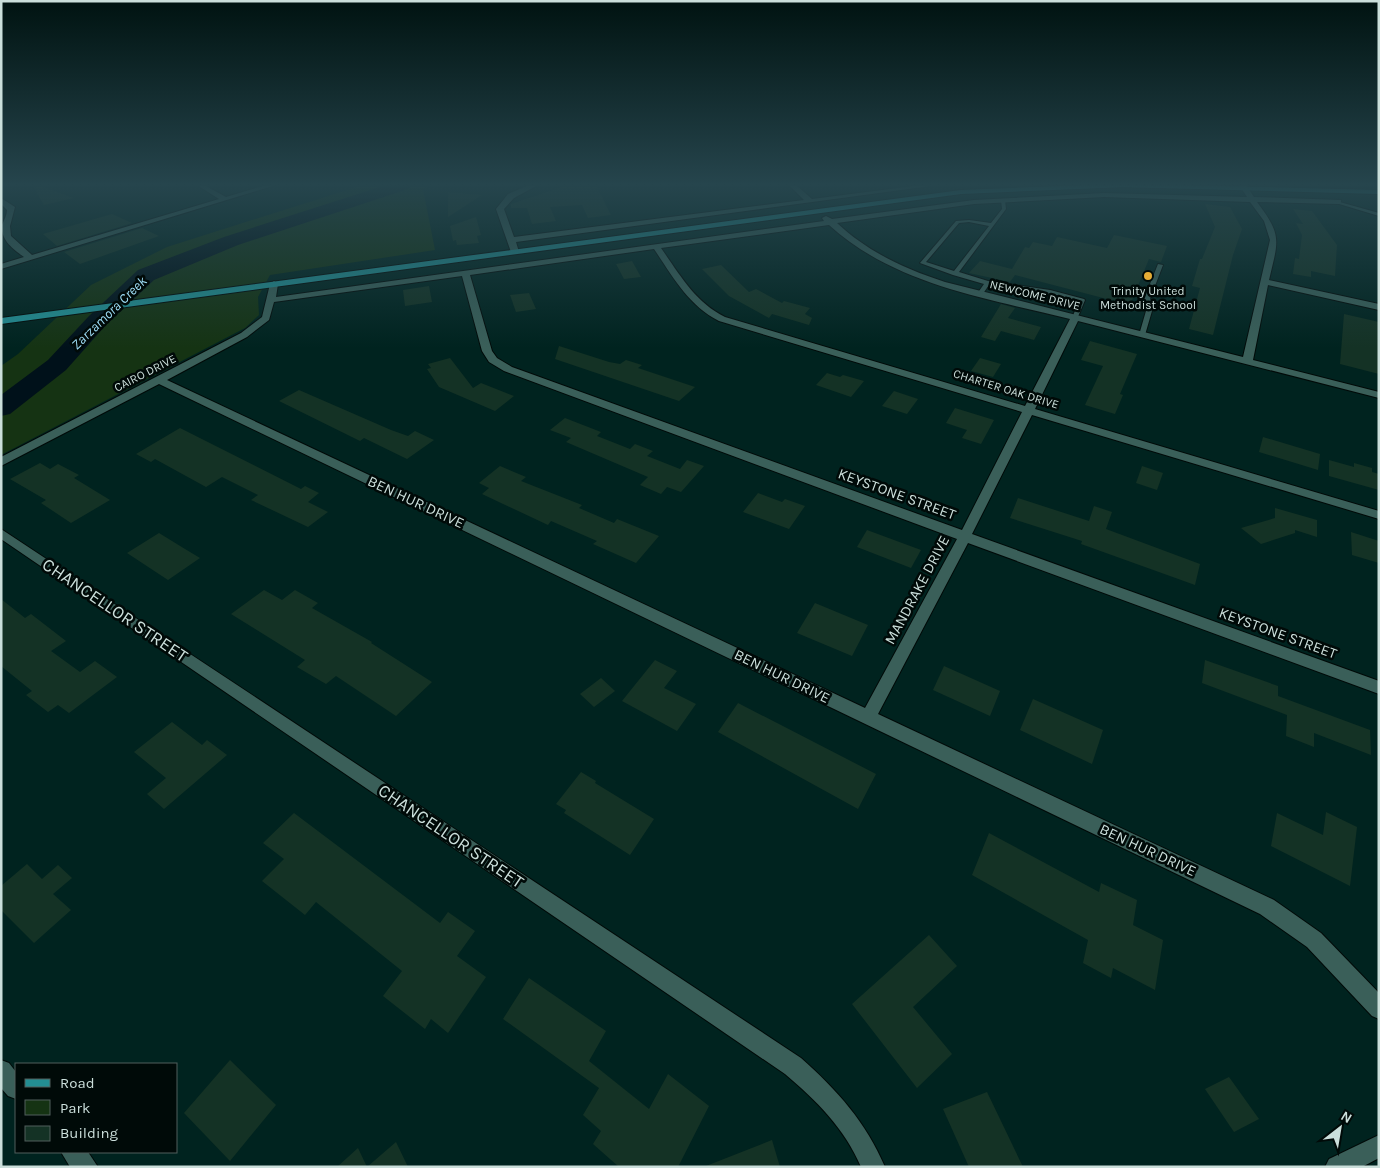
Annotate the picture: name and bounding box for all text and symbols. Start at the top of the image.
marker: Trinity United Methodist School [1142,270,1154,282]
water label: Zarzamora Creek [68,272,151,353]
street label: NEWCOME DRIVE [988,277,1082,313]
place label: Trinity United Methodist School [1100,284,1196,312]
street label: CAIRO DRIVE [112,351,178,395]
street label: CHARTER OAK DRIVE [952,366,1060,412]
street label: KEYSTONE STREET [836,464,959,524]
street label: BEN HUR DRIVE [365,472,467,532]
street label: MANDRAKE DRIVE [881,533,953,647]
street label: CHANCELLOR STREET [38,553,192,667]
street label: KEYSTONE STREET [1217,603,1340,663]
street label: BEN HUR DRIVE [731,645,833,707]
street label: CHANCELLOR STREET [374,779,528,893]
street label: BEN HUR DRIVE [1097,820,1199,880]
legend [15,1063,178,1153]
text: Road [60,1074,95,1092]
text: Park [60,1099,90,1117]
north arrow [1315,1103,1365,1153]
text: N [1338,1107,1355,1127]
text: Building [60,1124,118,1142]

